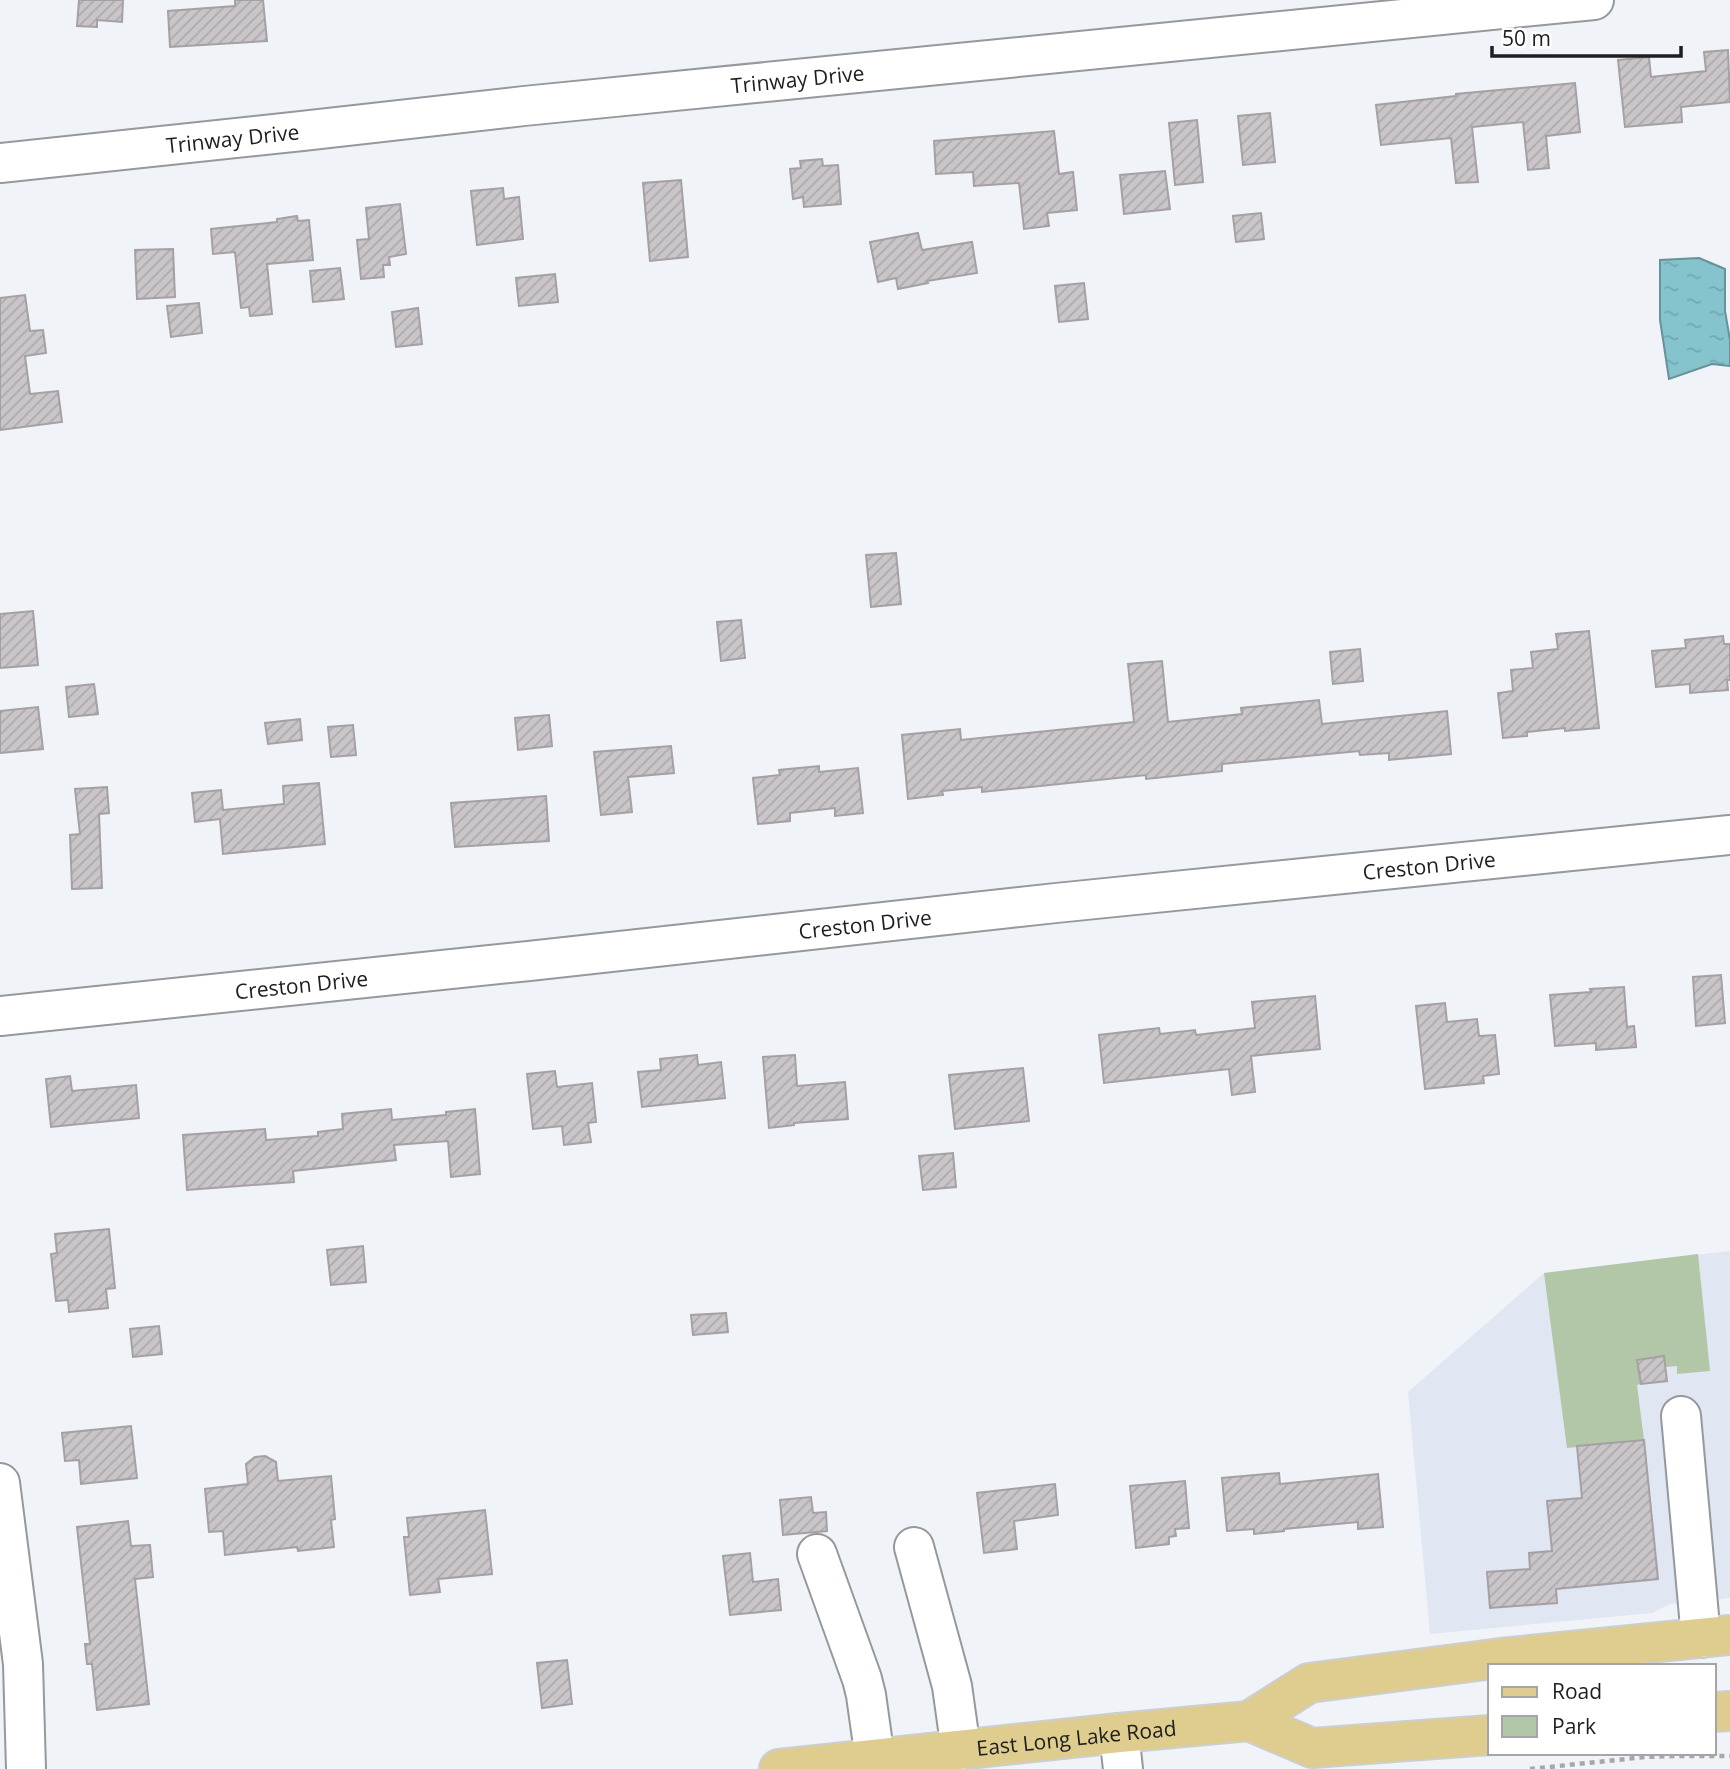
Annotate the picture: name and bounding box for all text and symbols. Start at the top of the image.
scale bar [1492,14,1681,58]
text: 50 m [1502,24,1551,52]
street label: Trinway Drive [730,58,866,99]
street label: Trinway Drive [165,117,301,159]
street label: Creston Drive [1361,845,1497,886]
street label: Creston Drive [797,903,933,945]
street label: Creston Drive [233,964,369,1005]
legend [1488,1664,1716,1755]
text: Road [1552,1677,1602,1705]
text: Park [1552,1712,1596,1740]
street label: East Long Lake Road [975,1714,1178,1762]

